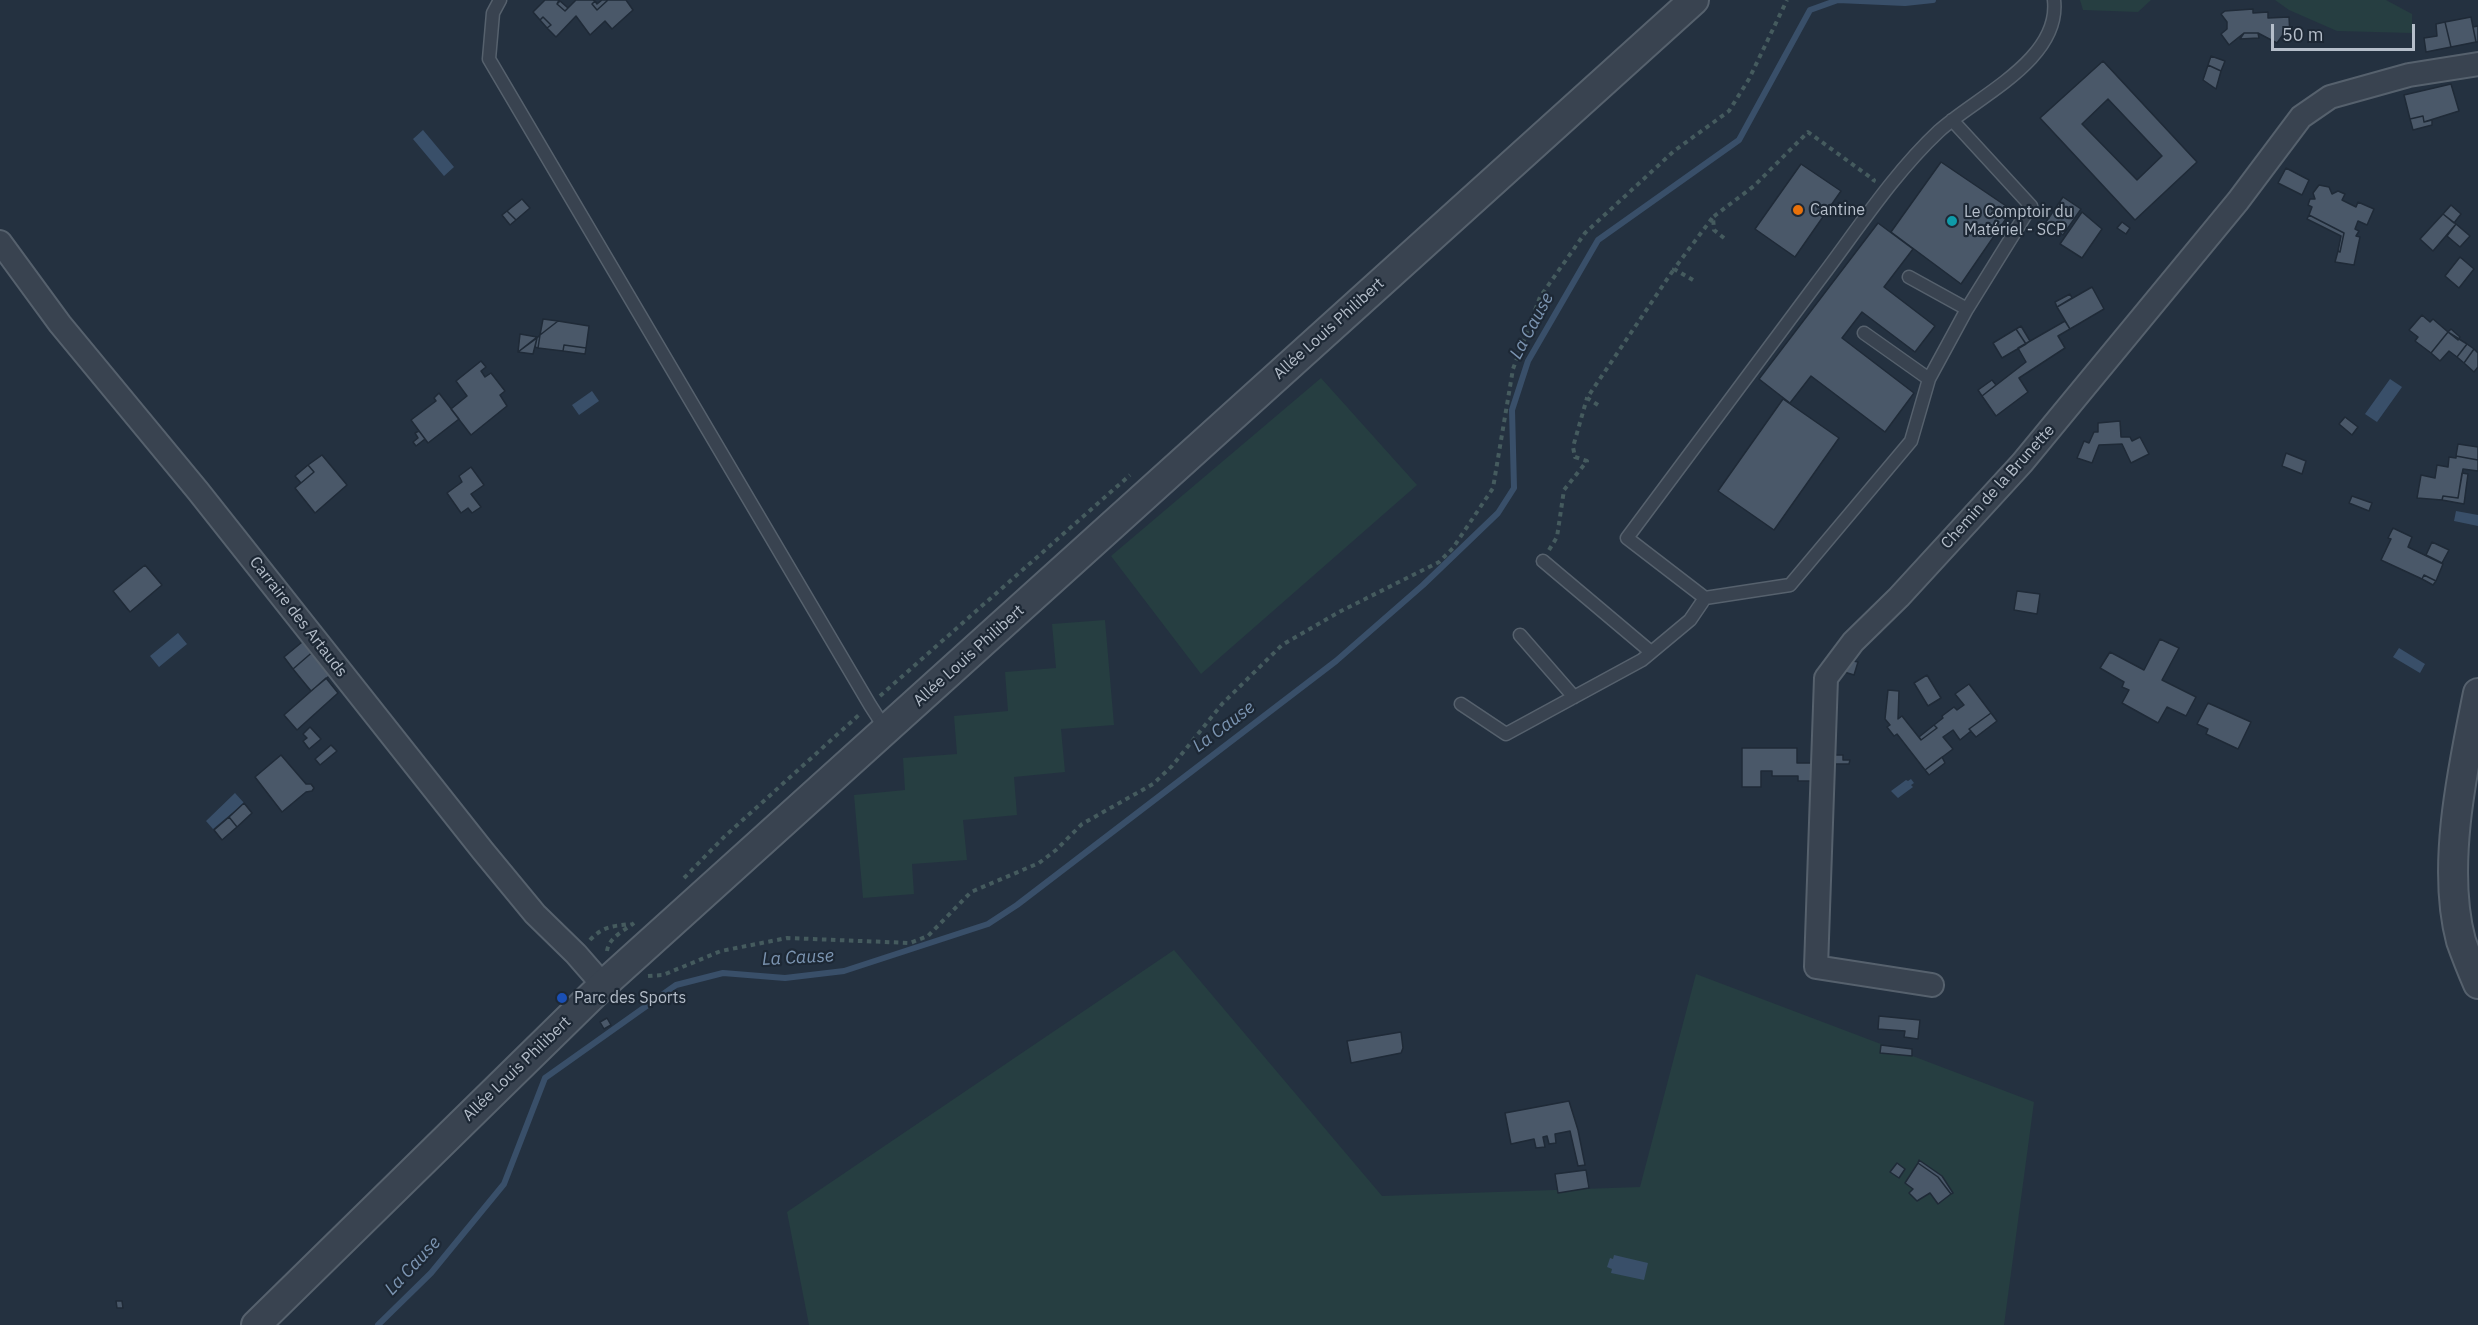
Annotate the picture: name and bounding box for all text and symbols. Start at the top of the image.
scale bar [2274,12,2418,50]
text: 50 m [2282,23,2324,46]
place label: Cantine [1810,200,1865,220]
place label: Le Comptoir du Matériel - SCP [1964,202,2073,240]
marker: Cantine [1791,203,1805,217]
marker: Le Comptoir du Matériel - SCP [1945,214,1959,228]
street label: Allée Louis Philibert [1270,274,1388,384]
water label: La Cause [1506,289,1558,363]
street label: Chemin de la Brunette [1937,421,2059,553]
street label: Carraire des Artauds [245,553,351,681]
street label: Allée Louis Philibert [910,601,1028,711]
water label: La Cause [1189,697,1259,757]
water label: La Cause [761,945,835,971]
place label: Parc des Sports [574,988,686,1008]
marker: Parc des Sports [555,991,569,1005]
street label: Allée Louis Philibert [459,1013,575,1125]
water label: La Cause [381,1232,445,1300]

